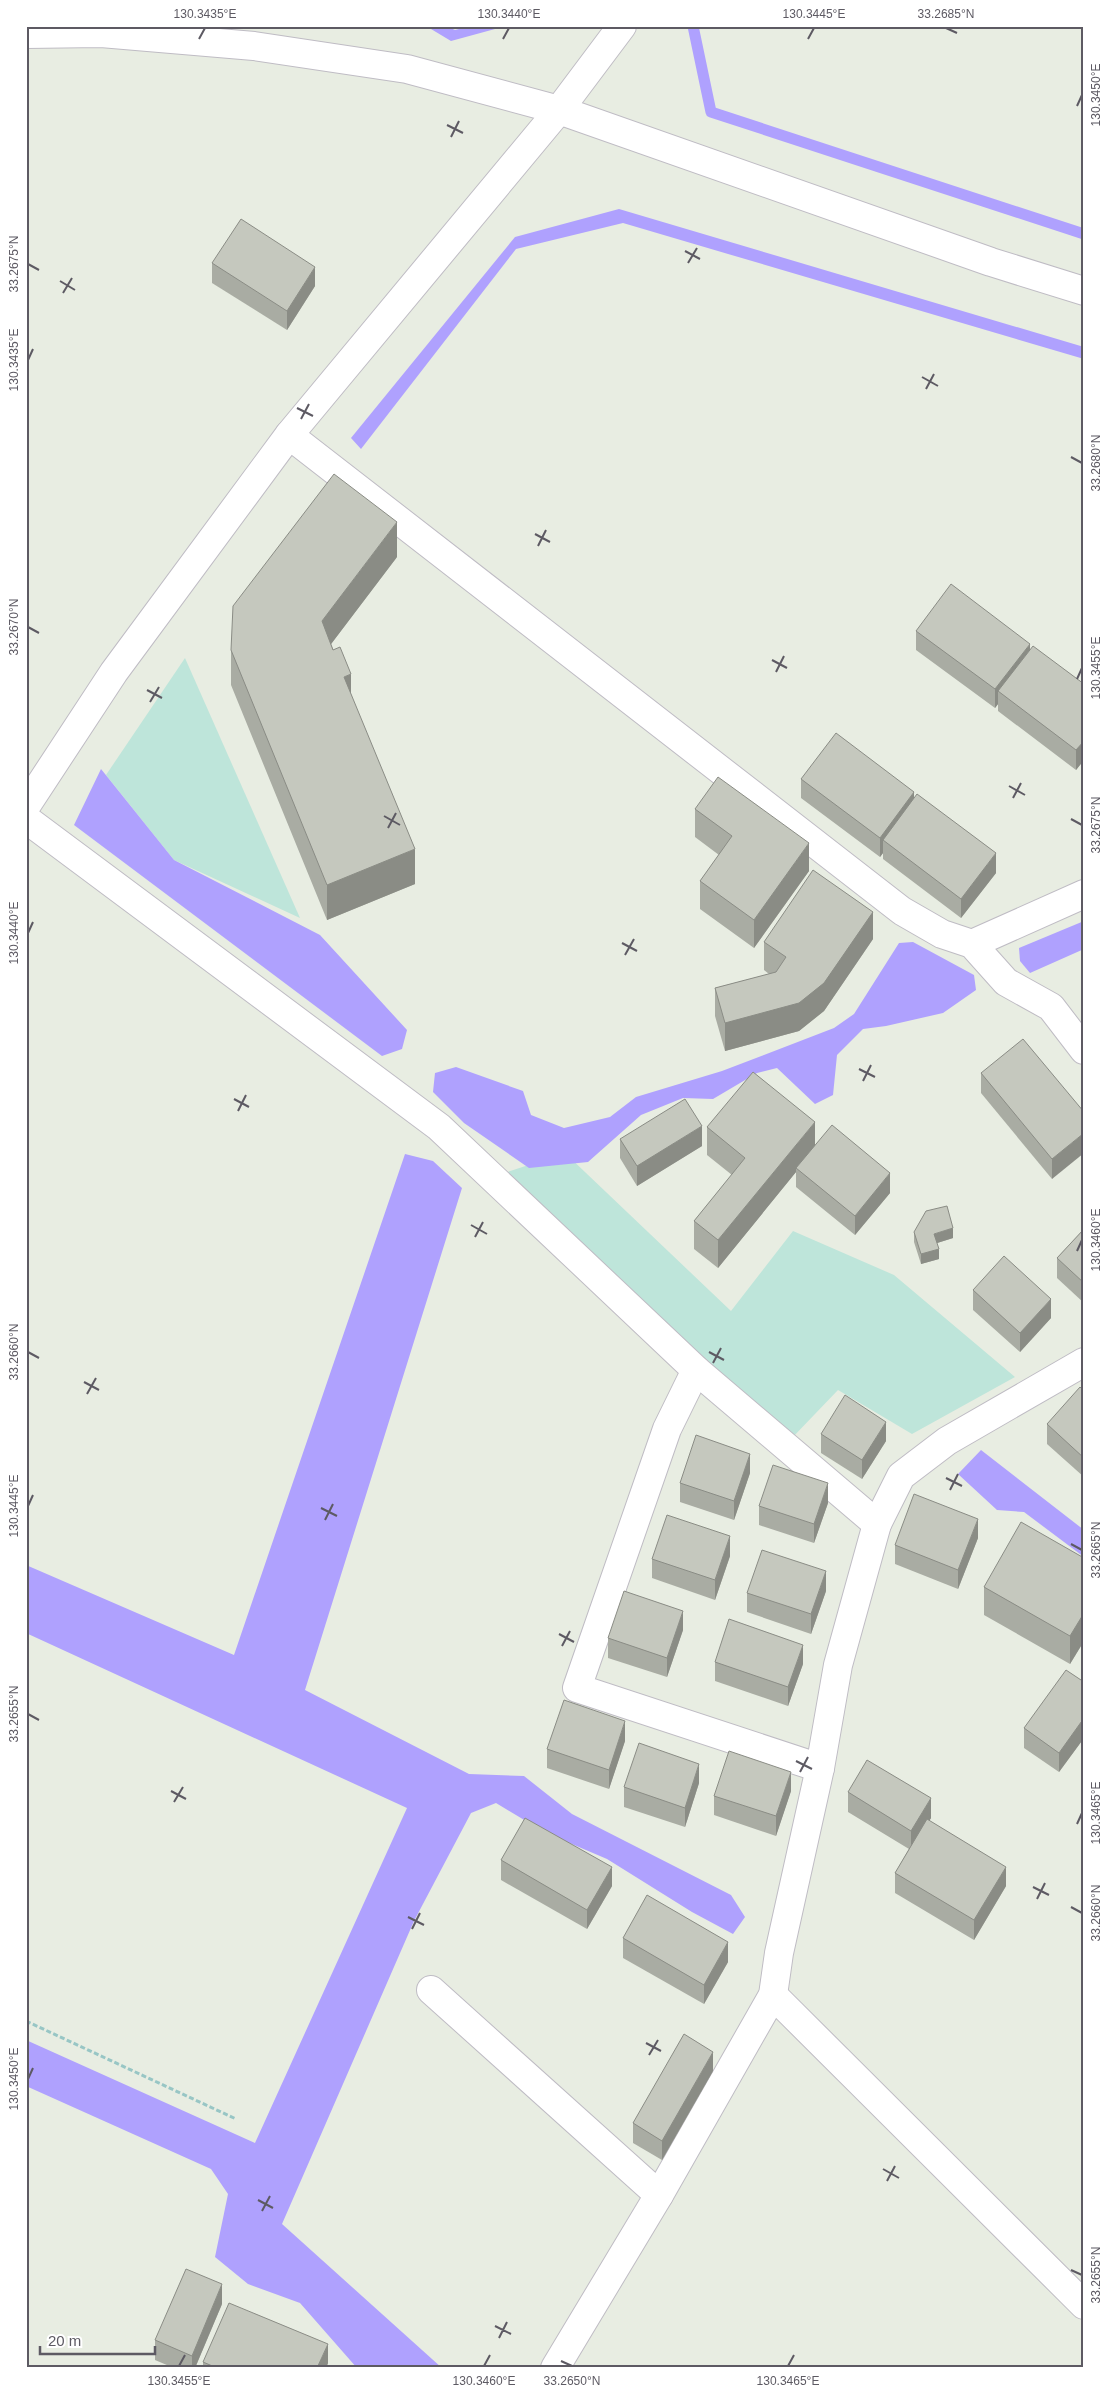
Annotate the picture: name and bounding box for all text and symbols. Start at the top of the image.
text: 130.3435°E [174,7,236,21]
text: 130.3440°E [478,7,540,21]
text: 130.3445°E [783,7,845,21]
text: 33.2685°N [918,7,974,21]
text: 130.3450°E [1089,64,1103,126]
text: 33.2675°N [7,236,21,292]
text: 130.3435°E [7,329,21,391]
text: 33.2680°N [1089,435,1103,491]
text: 33.2670°N [7,599,21,655]
text: 130.3455°E [1089,637,1103,699]
text: 33.2675°N [1089,797,1103,853]
text: 130.3440°E [7,902,21,964]
text: 130.3460°E [1089,1209,1103,1271]
text: 33.2660°N [7,1324,21,1380]
text: 130.3445°E [7,1475,21,1537]
text: 33.2665°N [1089,1522,1103,1578]
text: 33.2655°N [7,1686,21,1742]
text: 130.3465°E [1089,1782,1103,1844]
text: 33.2660°N [1089,1885,1103,1941]
text: 130.3450°E [7,2048,21,2110]
text: 33.2655°N [1089,2247,1103,2303]
scale bar [40,2324,155,2356]
text: 20 m [48,2332,81,2349]
text: 130.3455°E [148,2374,210,2388]
text: 130.3460°E [453,2374,515,2388]
text: 33.2650°N [544,2374,600,2388]
text: 130.3465°E [757,2374,819,2388]

